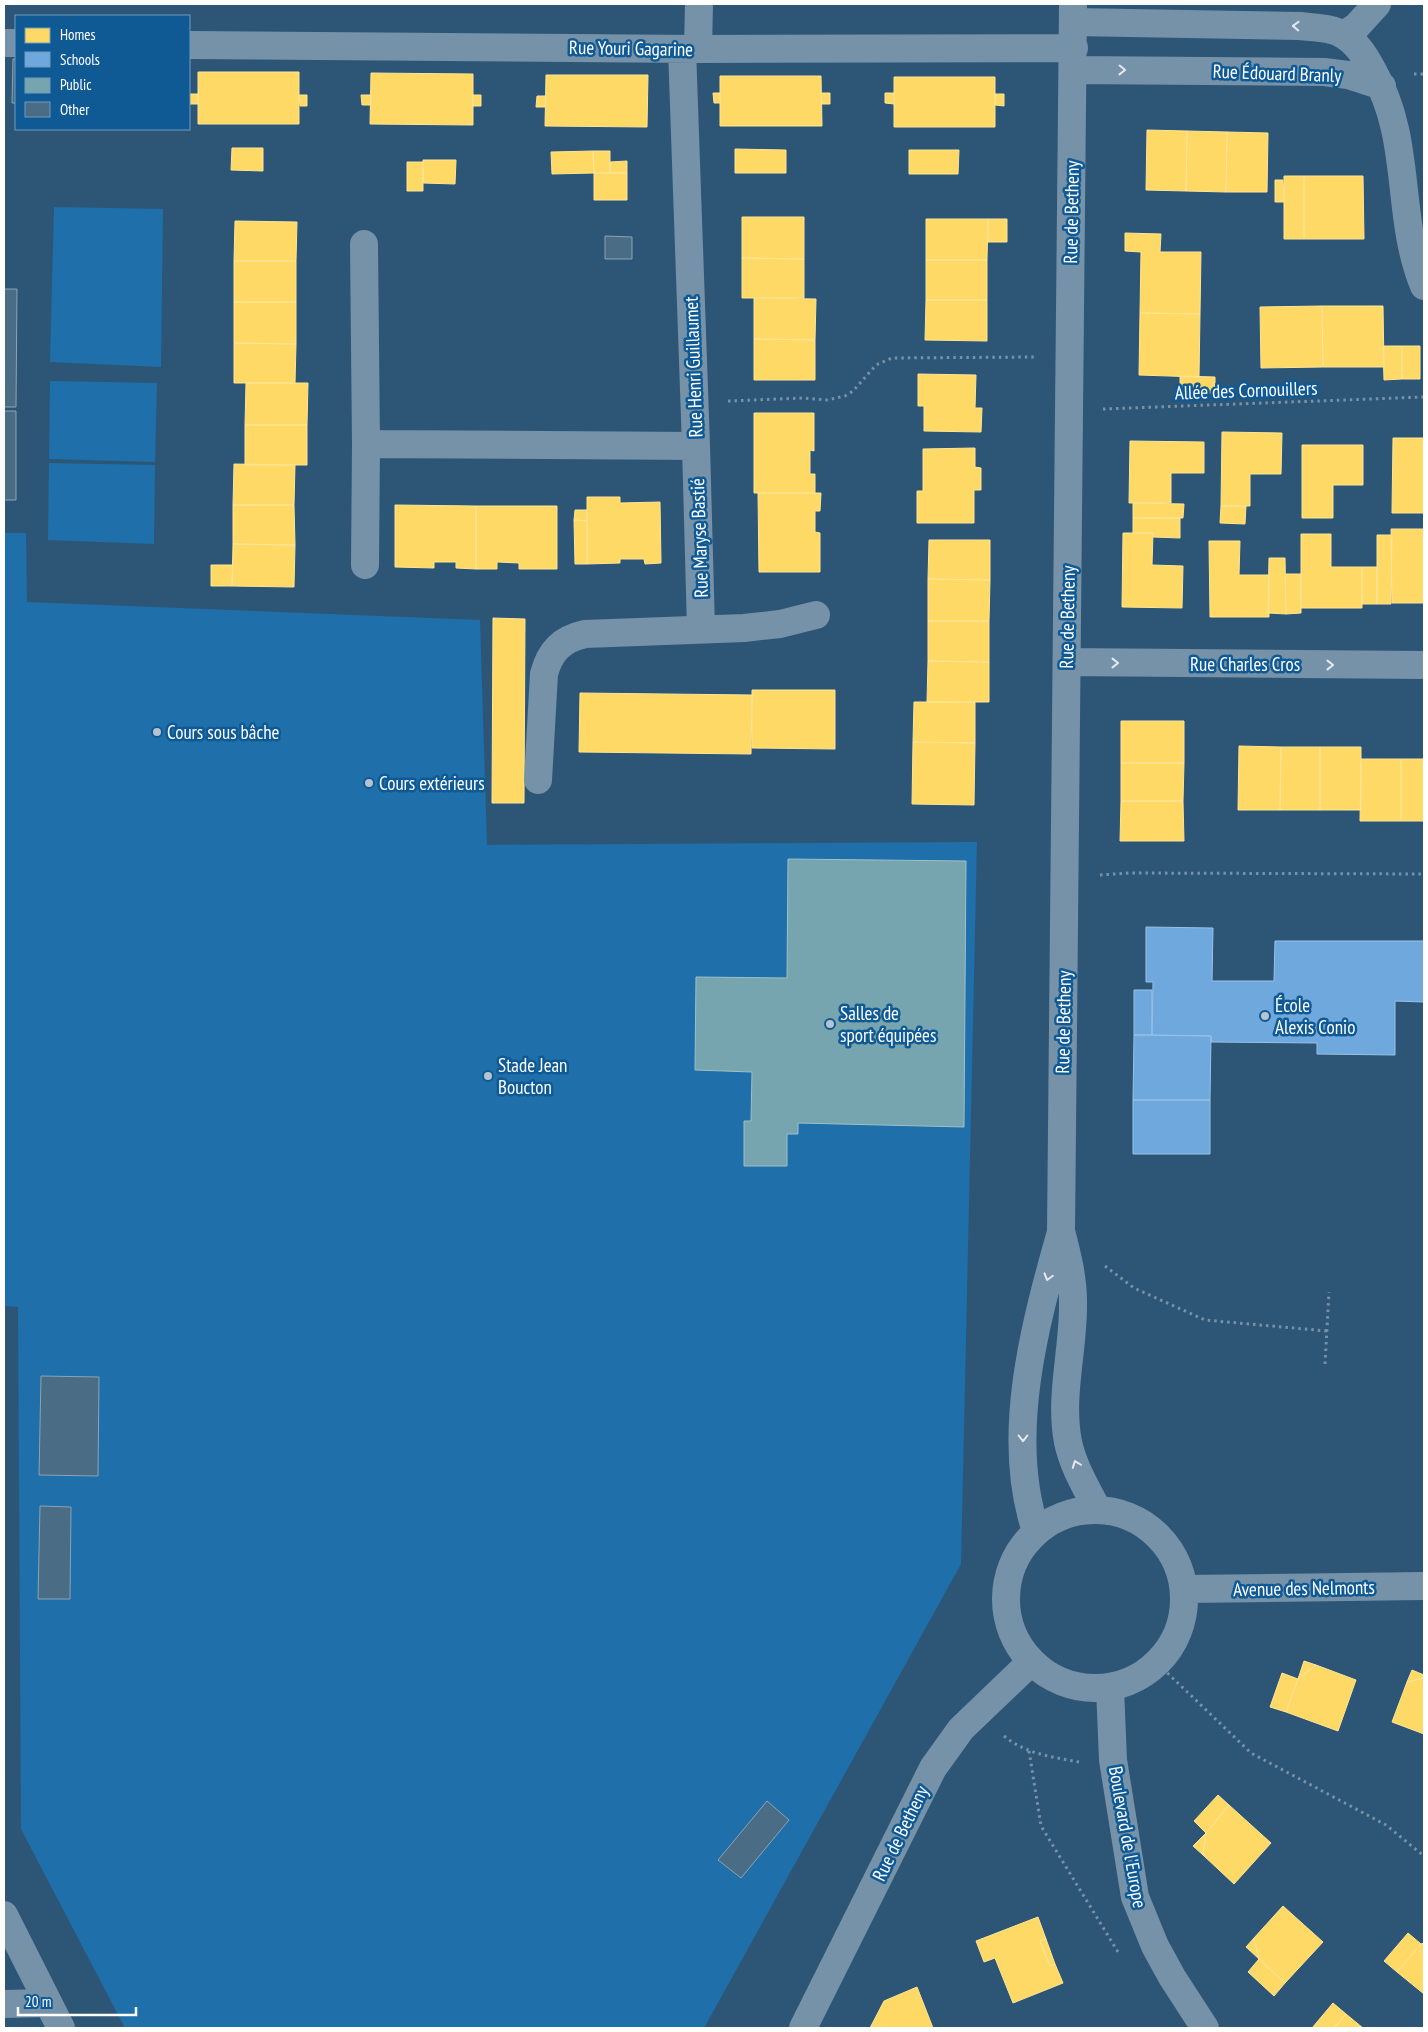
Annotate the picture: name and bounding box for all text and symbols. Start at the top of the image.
legend [15,15,190,130]
one-way arrow [1292,21,1300,32]
text: Homes [60,25,96,44]
street label: Rue Youri Gagarine [569,35,693,61]
text: Schools [60,50,100,69]
street label: Rue Édouard Branly [1212,59,1343,87]
one-way arrow [1118,65,1126,76]
text: Public [60,75,92,94]
text: Other [60,100,90,119]
street label: Rue de Betheny [1058,159,1084,264]
street label: Rue Henri Guillaumet [679,295,707,438]
street label: Allée des Cornouillers [1174,376,1318,404]
street label: Rue Maryse Bastié [685,478,713,598]
street label: Rue de Betheny [1054,564,1080,669]
street label: Rue Charles Cros [1190,652,1300,676]
one-way arrow [1112,658,1120,668]
one-way arrow [1327,659,1335,670]
place label: Cours sous bâche [167,720,280,744]
marker: Cours sous bâche [151,726,163,738]
place label: Cours extérieurs [379,771,485,795]
marker: Cours extérieurs [363,777,375,789]
street label: Rue de Betheny [1050,969,1076,1074]
place label: École Alexis Conio [1275,993,1355,1039]
place label: Salles de sport équipées [840,1001,936,1047]
marker: École Alexis Conio [1259,1010,1271,1022]
marker: Salles de sport équipées [824,1018,836,1030]
place label: Stade Jean Boucton [498,1053,567,1099]
marker: Stade Jean Boucton [482,1070,494,1082]
one-way arrow [1043,1273,1053,1281]
one-way arrow [1018,1434,1028,1442]
one-way arrow [1072,1461,1082,1469]
street label: Avenue des Nelmonts [1233,1575,1375,1601]
street label: Boulevard de l'Europe [1104,1764,1152,1910]
street label: Rue de Betheny [867,1781,934,1885]
scale bar [18,1984,135,2016]
text: 20 m [25,1992,51,2011]

